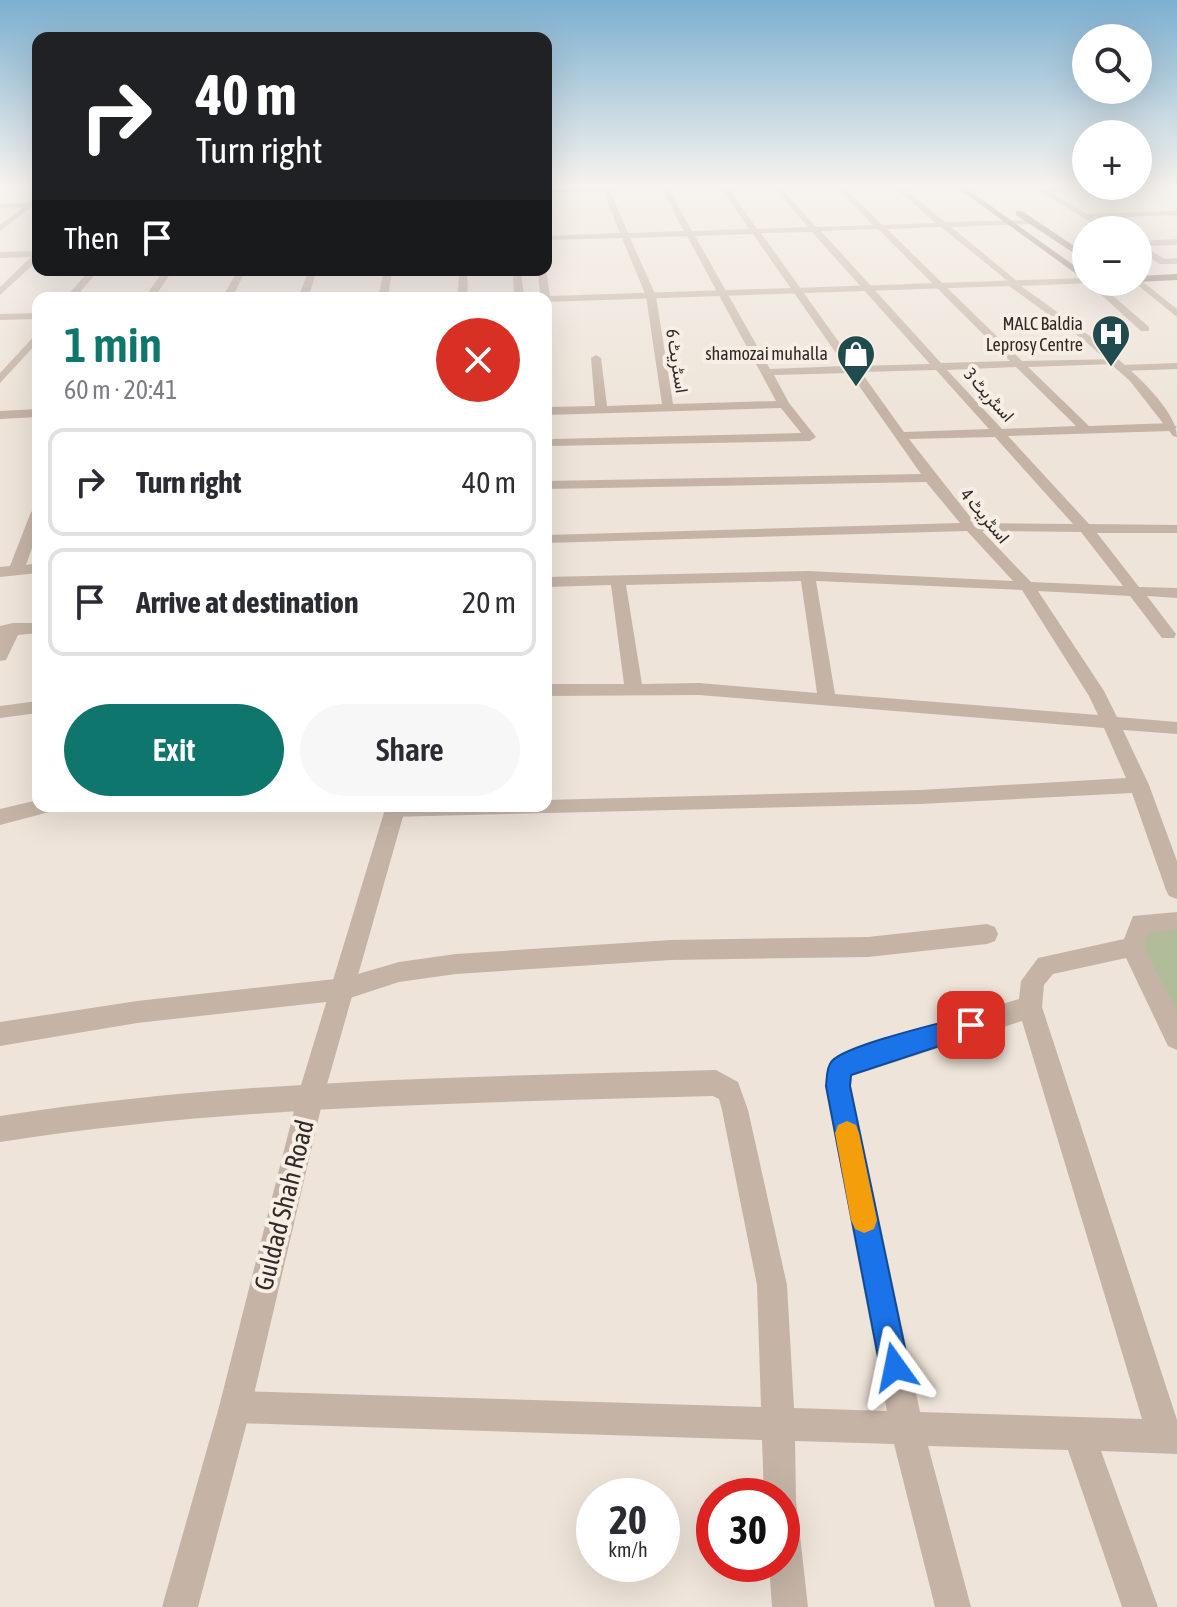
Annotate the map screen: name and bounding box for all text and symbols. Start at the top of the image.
map controls [1072,24,1152,296]
button: search [1072,24,1152,104]
text: 40 m [196,63,297,127]
icon: right [64,64,168,168]
button: + [1072,120,1152,200]
text: Turn right [196,129,323,171]
icon: arrive [135,216,179,260]
button: − [1072,216,1152,296]
text: Then [64,221,119,255]
place label: MALC Baldia Leprosy Centre [986,313,1083,355]
hospital icon: MALC Baldia Leprosy Centre [1090,313,1132,368]
text: 1 min [64,317,162,372]
button: close [436,318,520,402]
street label: اسٹریٹ 6 [661,327,693,395]
shop icon: shamozai muhalla [835,333,877,388]
place label: shamozai muhalla [705,343,828,364]
street label: اسٹریٹ 3 [959,364,1019,426]
text: 60 m · 20:41 [64,375,177,405]
icon: right [68,460,112,504]
text: Turn right [136,465,242,499]
text: 40 m [462,465,516,499]
street label: اسٹریٹ 4 [956,484,1014,548]
icon: arrive [68,580,112,624]
text: Arrive at destination [136,585,358,619]
text: 20 m [462,585,516,619]
button: Exit [64,704,284,796]
button: Share [300,704,520,796]
pin [937,991,1005,1059]
icon: arrive [949,1003,993,1047]
street label: Guldad Shah Road [248,1117,320,1293]
position arrow [853,1325,937,1409]
speed limit sign: 30 [696,1478,800,1582]
text: 20 [609,1497,647,1542]
text: km/h [608,1538,648,1561]

